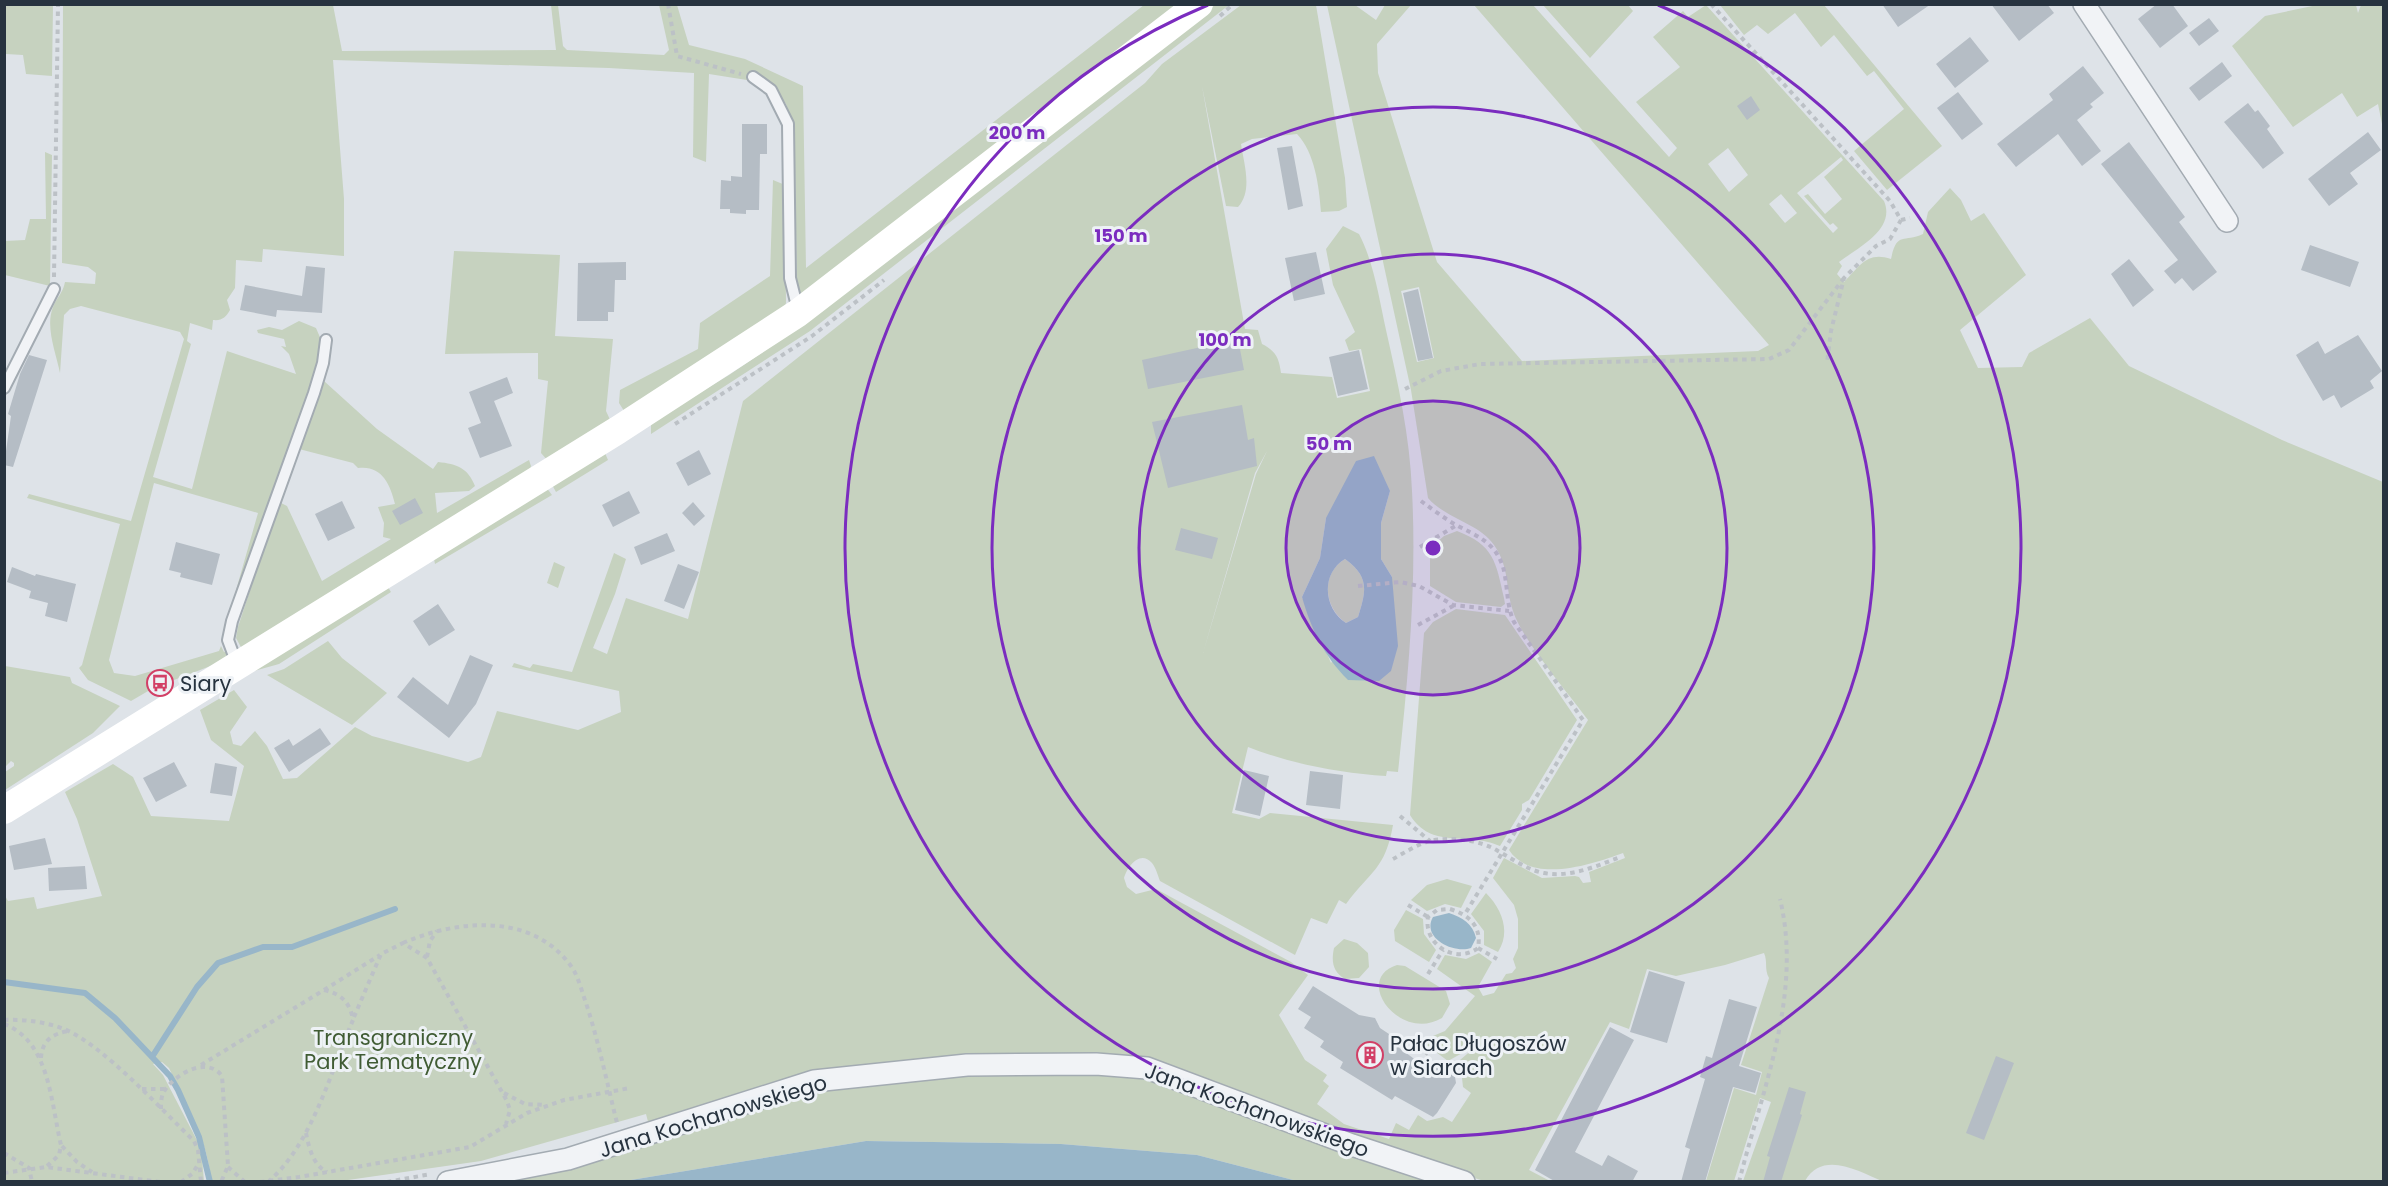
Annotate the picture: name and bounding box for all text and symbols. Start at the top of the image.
text: 200 m [989,120,1045,145]
text: 150 m [1094,223,1148,248]
text: 100 m [1198,327,1252,352]
text: 50 m [1306,431,1352,456]
centre of rings [1423,538,1443,558]
bus stop icon: Siary [145,668,175,698]
place label: Siary [180,669,232,698]
park label: Transgraniczny Park Tematyczny [304,1023,482,1076]
place label: Pałac Długoszów w Siarach [1390,1029,1567,1082]
building icon: Pałac Długoszów w Siarach [1355,1040,1385,1070]
street label: Jana Kochanowskiego [1141,1056,1373,1164]
street label: Jana Kochanowskiego [596,1068,830,1164]

